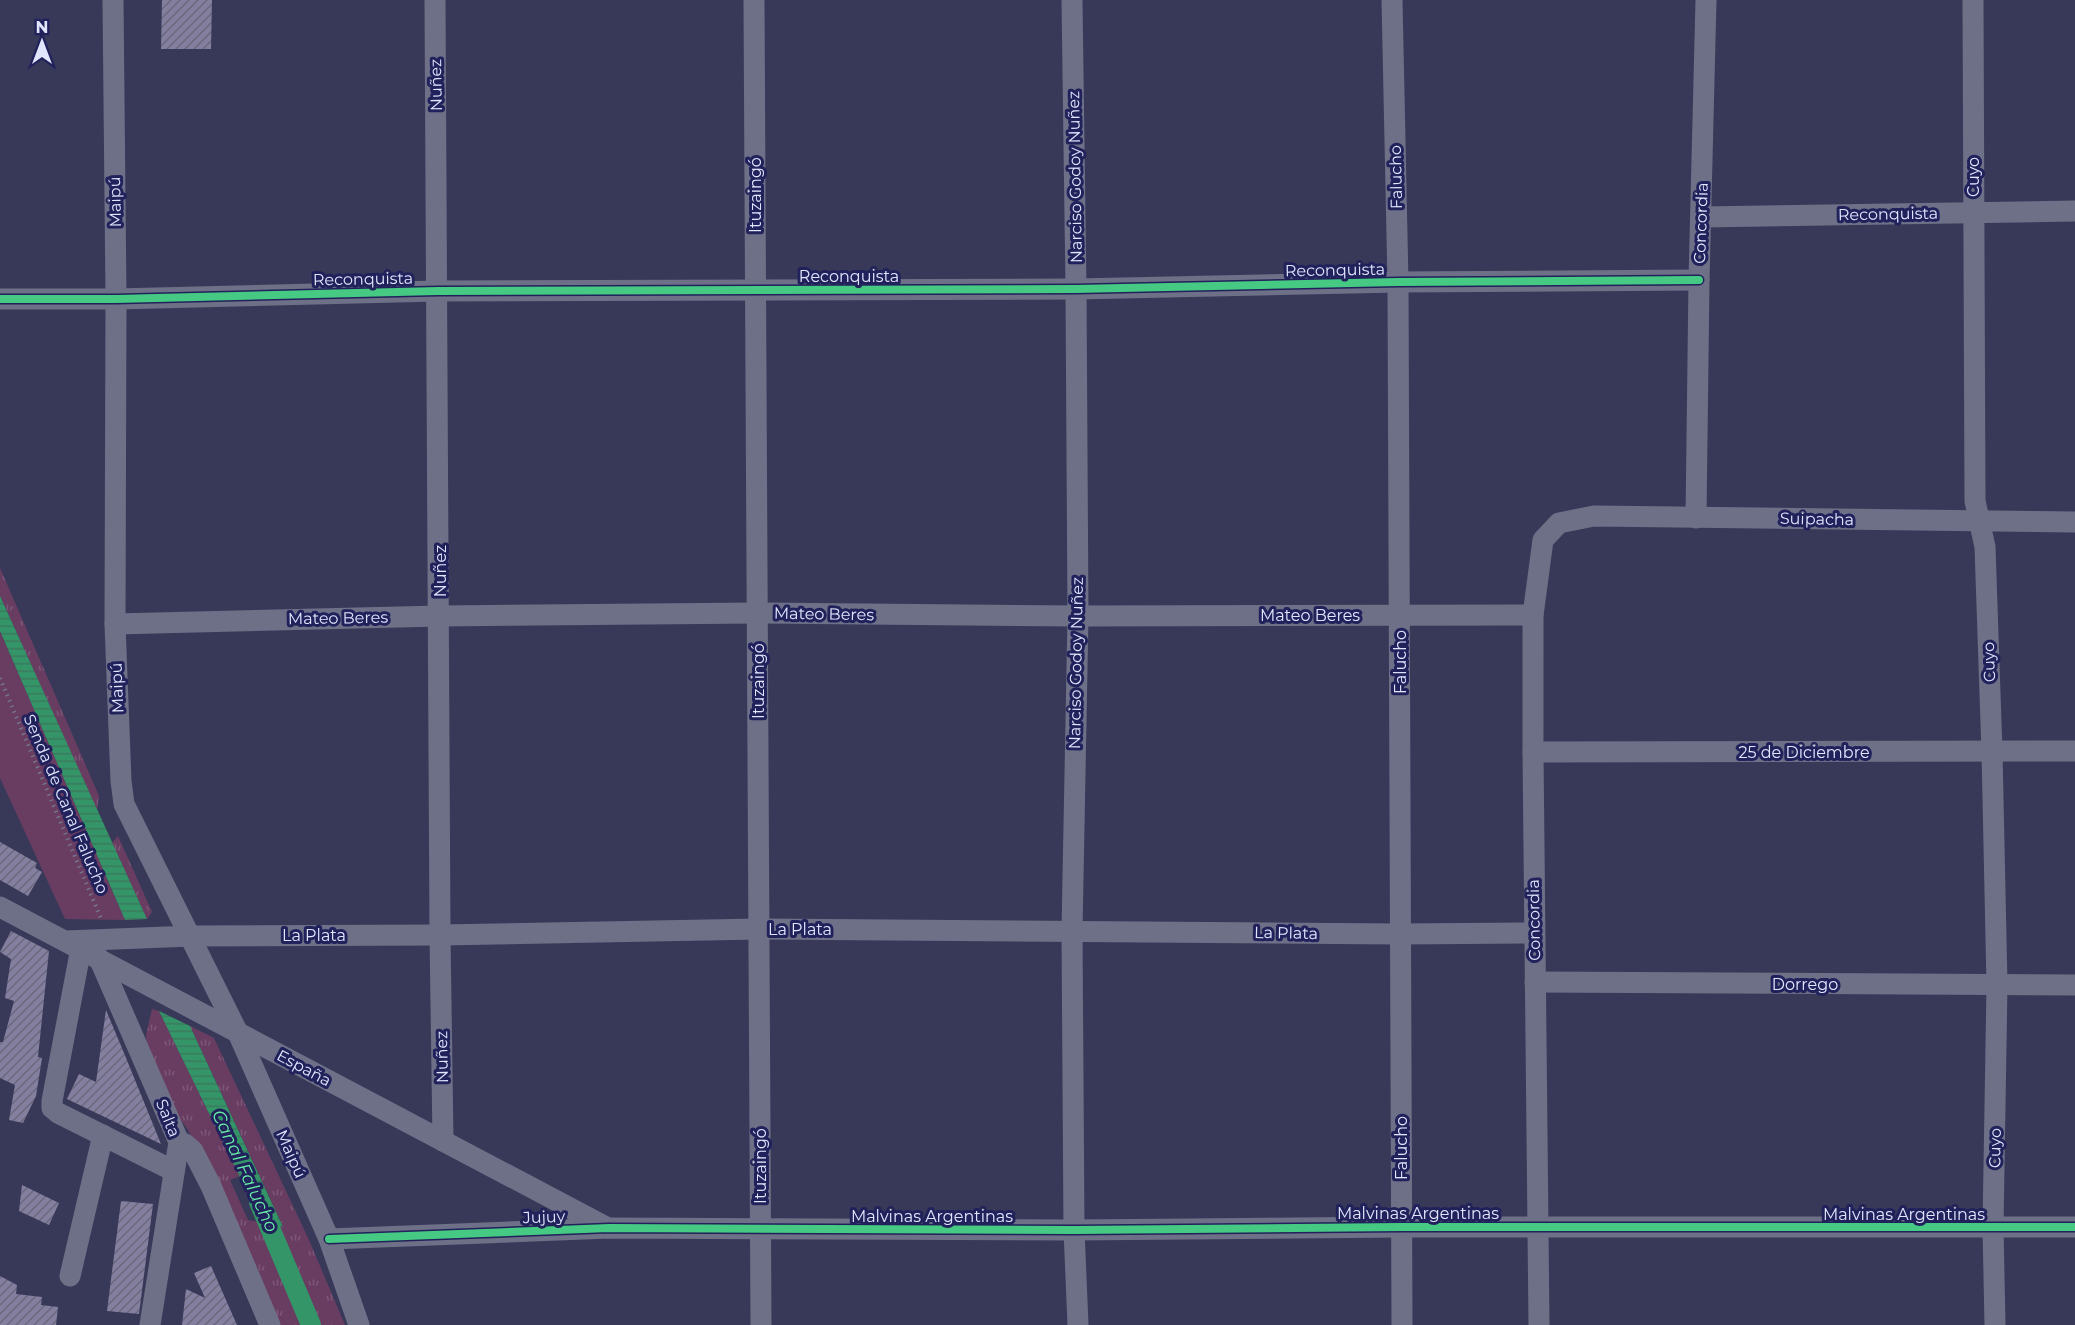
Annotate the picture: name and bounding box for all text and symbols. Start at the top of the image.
north arrow [12,12,72,72]
text: N [36,18,48,37]
street label: Nuñez [426,59,446,111]
street label: Narciso Godoy Nuñez [1064,91,1086,263]
street label: Falucho [1386,145,1406,209]
street label: Ituzaingó [746,157,765,233]
street label: Cuyo [1964,157,1983,197]
street label: Maipú [105,177,125,227]
street label: Concordia [1690,182,1712,264]
street label: Reconquista [1838,204,1938,224]
street label: Reconquista [1285,260,1385,280]
street label: Reconquista [799,267,899,286]
street label: Reconquista [313,269,413,289]
street label: Suipacha [1780,509,1854,529]
street label: Nuñez [431,545,450,597]
street label: Narciso Godoy Nuñez [1065,577,1087,749]
street label: Mateo Beres [774,604,874,624]
street label: Mateo Beres [1260,606,1360,625]
street label: Mateo Beres [288,608,388,628]
street label: Falucho [1391,630,1410,694]
street label: Cuyo [1979,642,1999,682]
street label: Ituzaingó [749,643,768,719]
street label: Maipú [107,662,127,714]
street label: Senda de Canal Falucho [20,711,112,897]
street label: 25 de Diciembre [1738,743,1870,762]
street label: Concordia [1524,879,1544,961]
street label: La Plata [768,920,832,939]
street label: La Plata [1254,923,1318,943]
street label: La Plata [282,926,346,945]
street label: Dorrego [1772,975,1838,994]
street label: Nuñez [432,1031,452,1083]
street label: España [274,1046,334,1090]
street label: Salta [152,1096,184,1140]
water label: Canal Falucho [207,1106,283,1236]
street label: Falucho [1392,1116,1411,1180]
street label: Maipú [272,1127,310,1181]
street label: Ituzaingó [751,1128,770,1204]
street label: Cuyo [1985,1128,2005,1168]
street label: Malvinas Argentinas [1337,1204,1499,1223]
street label: Malvinas Argentinas [1823,1205,1985,1224]
street label: Jujuy [521,1207,566,1227]
street label: Malvinas Argentinas [851,1207,1013,1226]

